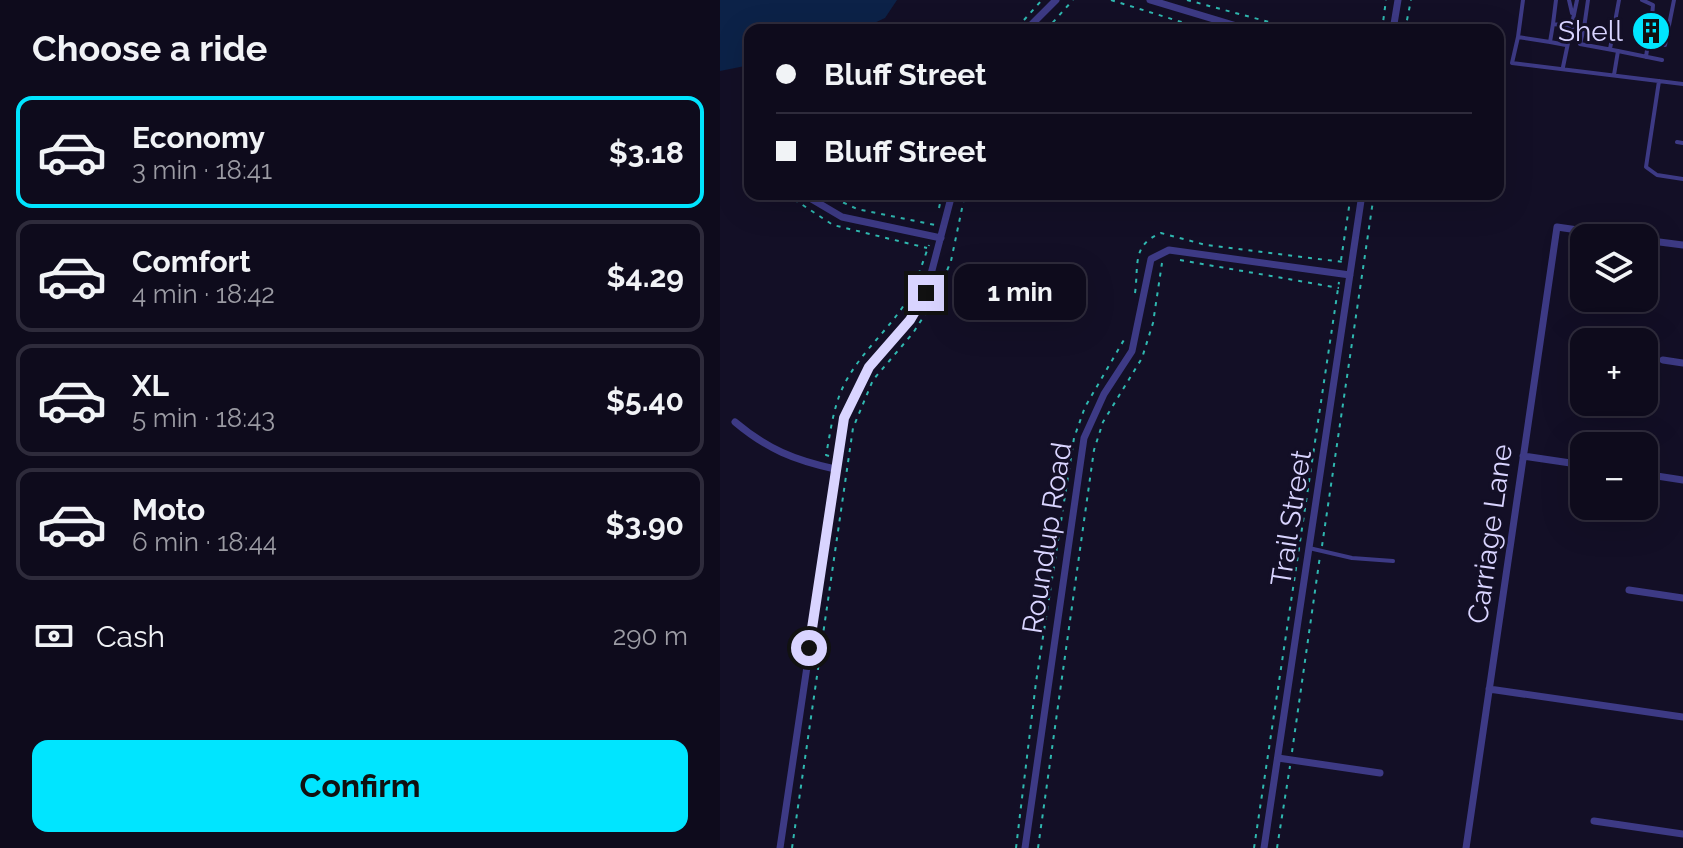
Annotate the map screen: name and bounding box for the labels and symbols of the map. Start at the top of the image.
building icon: Shell [1630,10,1672,52]
place label: Shell [1558,15,1623,48]
callout: 1 min [954,265,1086,321]
route end [908,275,944,311]
street label: Roundup Road [1016,440,1078,636]
street label: Carriage Lane [1461,442,1519,626]
street label: Trail Street [1264,447,1318,588]
route start [791,630,827,666]

